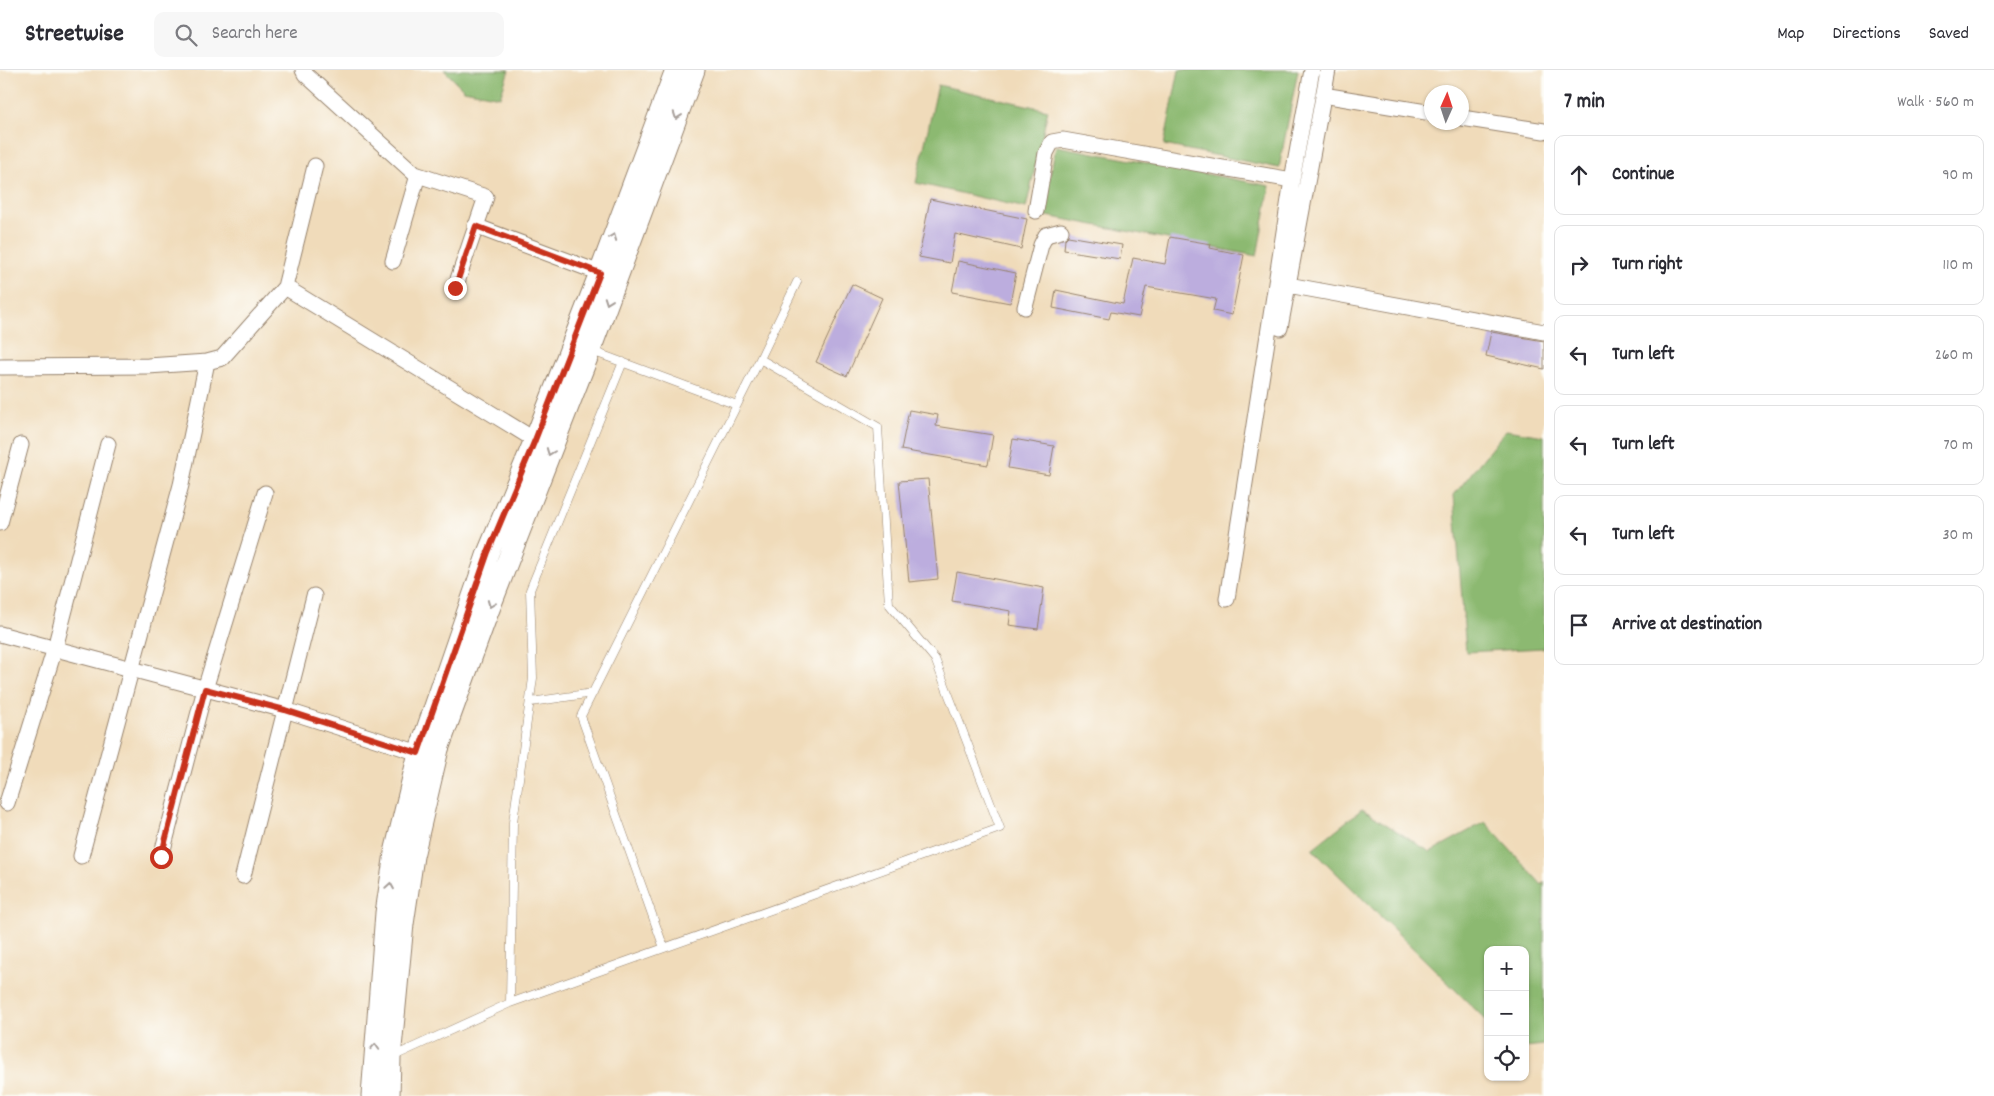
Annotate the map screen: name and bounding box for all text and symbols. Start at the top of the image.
search box [154,12,504,57]
text: Streetwise [25,18,124,52]
icon: search [172,21,200,49]
text: Search here [212,21,298,48]
text: Map [1777,22,1804,47]
text: Directions [1832,22,1901,47]
text: Saved [1929,22,1969,47]
north arrow [1424,85,1469,130]
text: 7 min [1564,88,1605,118]
text: Walk · 560 m [1897,91,1974,114]
one-way arrow [673,111,683,119]
icon: ahead [1565,161,1593,189]
text: Continue [1612,162,1674,189]
text: 90 m [1942,164,1973,187]
one-way arrow [607,233,618,242]
icon: right [1565,251,1593,279]
text: Turn right [1612,252,1683,279]
text: 110 m [1943,254,1973,277]
route end [444,277,467,300]
one-way arrow [604,296,614,304]
icon: left [1565,341,1593,369]
text: Turn left [1612,342,1675,369]
text: 260 m [1935,344,1973,367]
icon: left [1565,431,1593,459]
text: Turn left [1612,432,1675,459]
text: 70 m [1943,434,1973,457]
one-way arrow [546,447,556,456]
icon: left [1565,521,1593,549]
text: Turn left [1612,522,1675,549]
text: 30 m [1943,524,1973,547]
one-way arrow [487,599,497,608]
icon: arrive [1565,611,1593,639]
text: Arrive at destination [1612,612,1762,639]
route start [150,846,173,869]
one-way arrow [384,881,395,889]
map controls [1484,946,1529,1081]
button: + [1484,946,1529,991]
button: − [1484,991,1529,1036]
button: locate [1484,1036,1529,1081]
one-way arrow [370,1043,381,1051]

